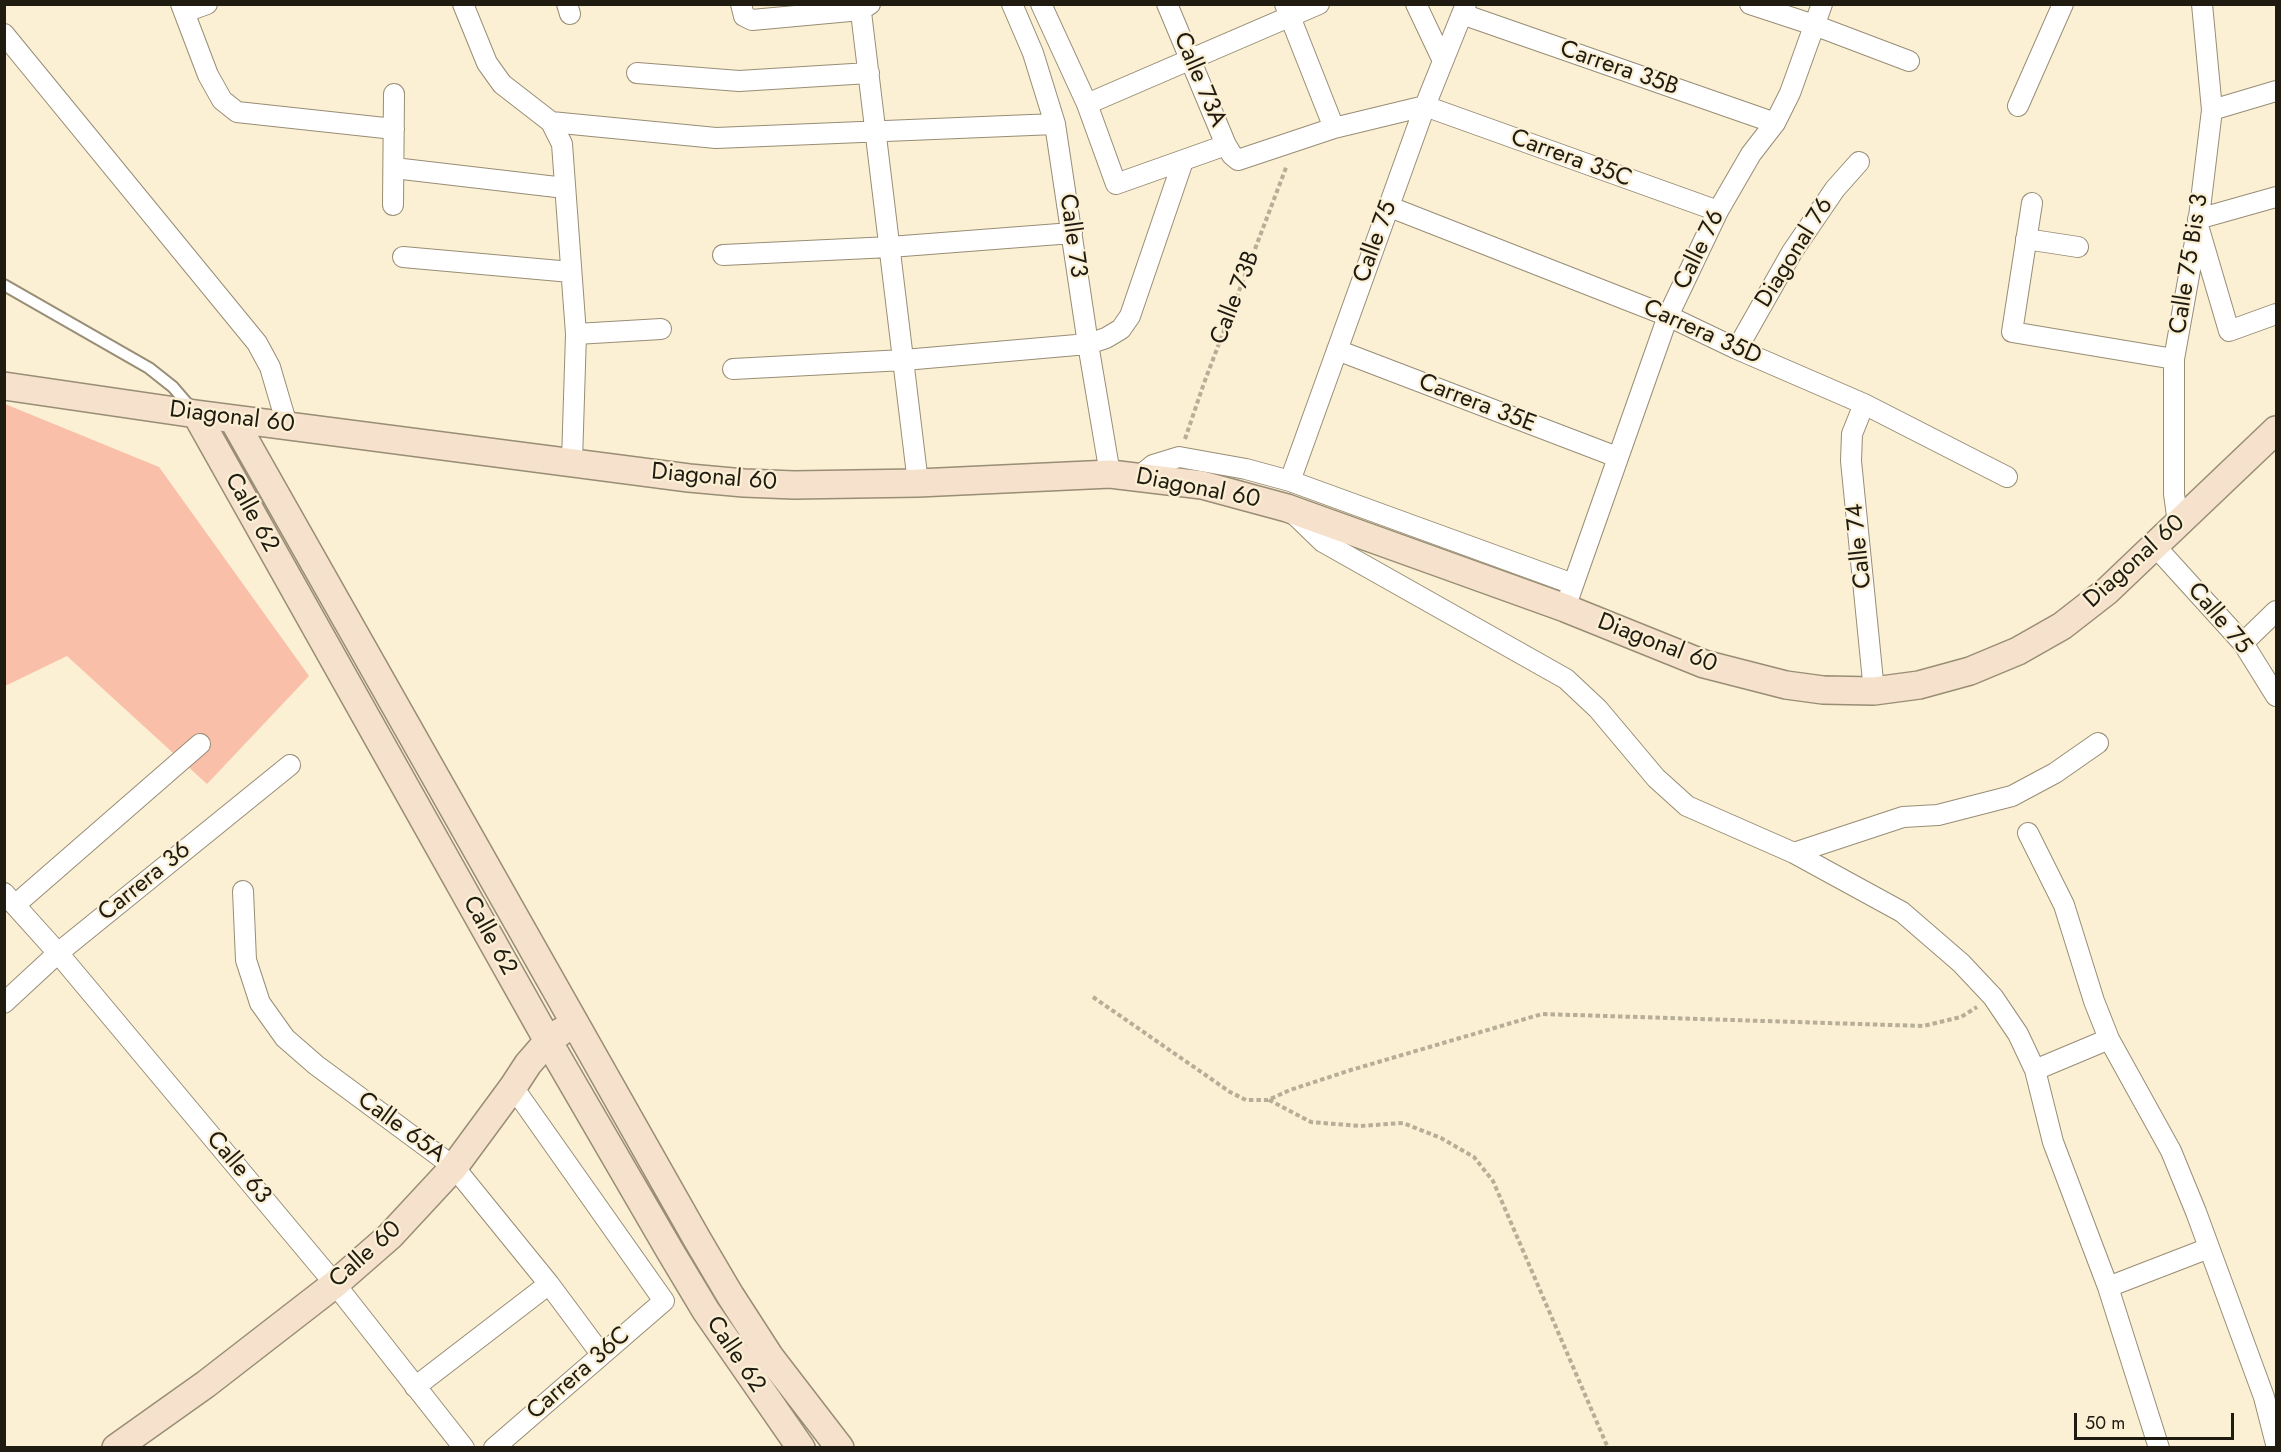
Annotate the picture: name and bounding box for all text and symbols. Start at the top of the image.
street label: Calle 73A [1166,28,1232,132]
street label: Carrera 35B [1556,35,1682,103]
street label: Carrera 35C [1507,124,1635,194]
street label: Calle 73 [1052,192,1092,280]
street label: Calle 75 Bis 3 [2165,192,2215,336]
street label: Diagonal 76 [1750,193,1840,313]
street label: Calle 75 [1348,197,1404,287]
street label: Calle 76 [1668,205,1732,295]
street label: Calle 73B [1205,247,1267,349]
street label: Carrera 35D [1638,294,1766,372]
street label: Carrera 35E [1414,368,1540,440]
street label: Diagonal 60 [168,396,296,440]
street label: Diagonal 60 [650,458,778,498]
street label: Diagonal 60 [1133,463,1263,515]
street label: Calle 62 [218,468,284,558]
street label: Calle 74 [1841,502,1879,590]
street label: Diagonal 60 [2079,509,2191,615]
street label: Calle 75 [2181,577,2257,661]
street label: Diagonal 60 [1593,608,1721,680]
street label: Carrera 36 [93,836,197,928]
street label: Calle 62 [456,891,522,981]
street label: Calle 65A [351,1086,451,1170]
street label: Calle 63 [199,1126,277,1210]
street label: Calle 60 [324,1215,408,1295]
street label: Calle 62 [699,1311,771,1399]
street label: Carrera 36C [522,1322,636,1426]
scale bar [2077,1401,2238,1439]
text: 50 m [2085,1410,2125,1436]

